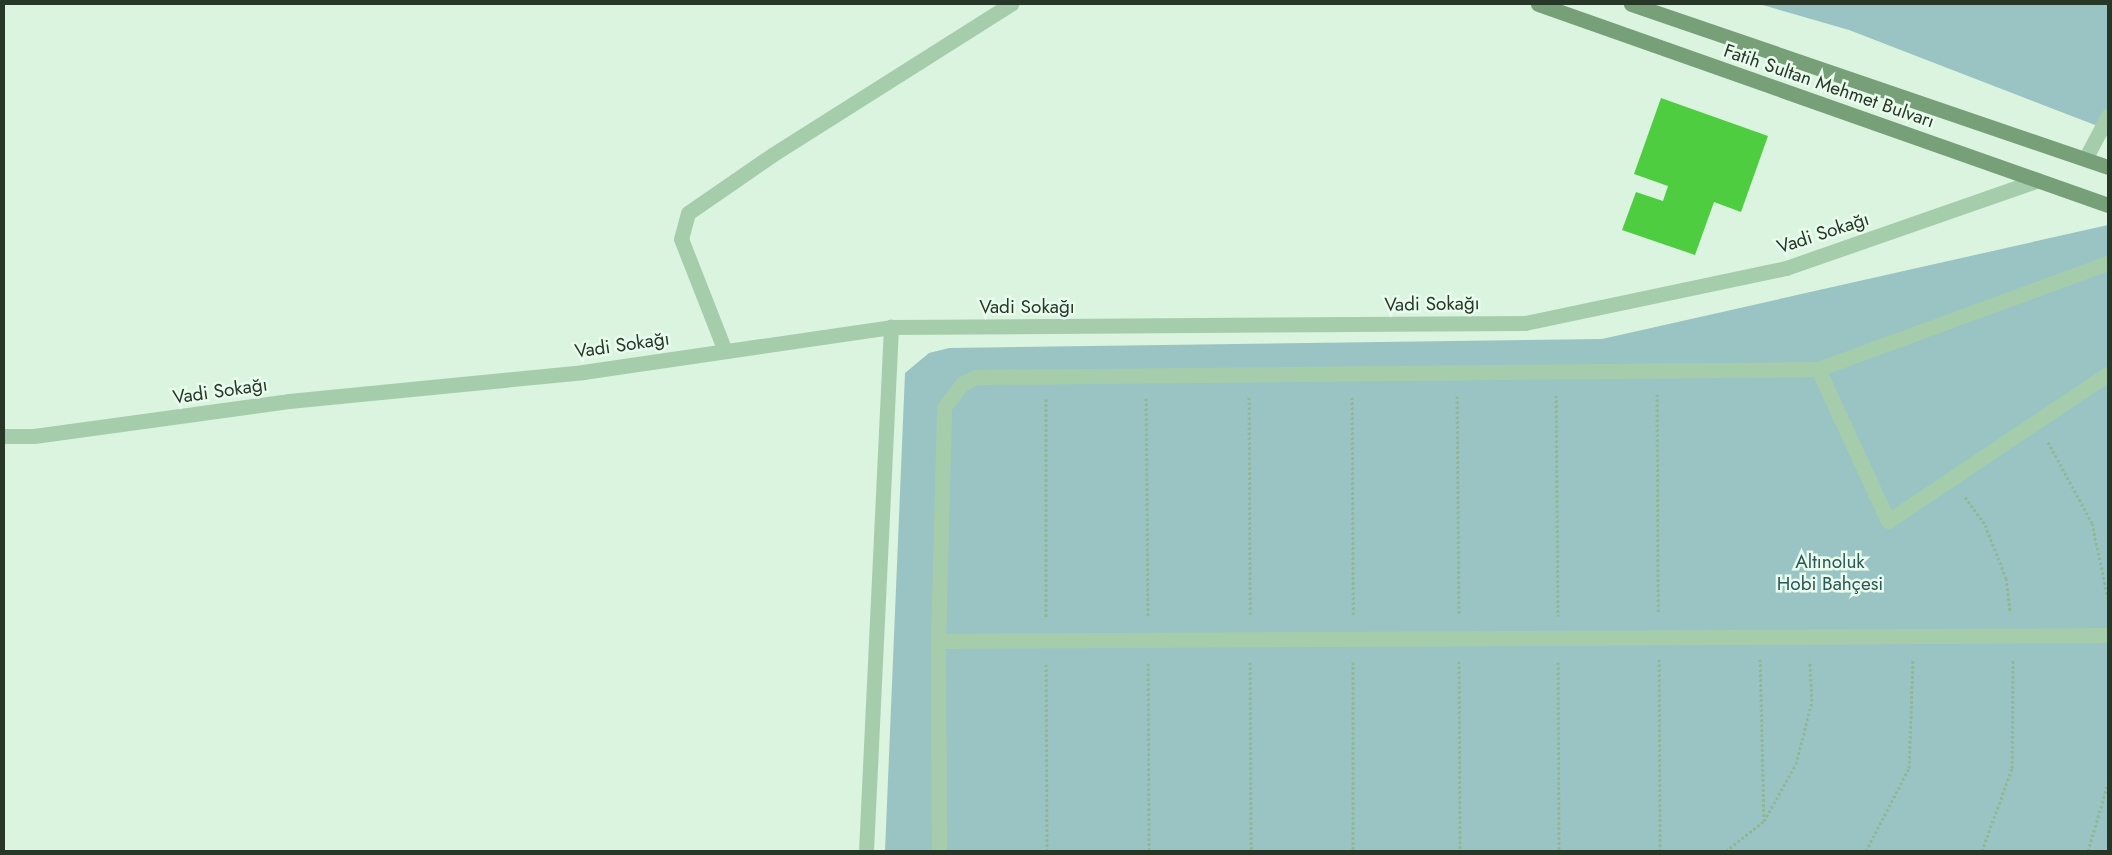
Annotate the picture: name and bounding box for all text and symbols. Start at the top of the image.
street label: Fatih Sultan Mehmet Bulvarı [1721,39,1937,133]
street label: Vadi Sokağı [1774,207,1872,259]
street label: Vadi Sokağı [1384,292,1480,316]
street label: Vadi Sokağı [979,296,1075,318]
street label: Vadi Sokağı [573,327,671,363]
street label: Vadi Sokağı [171,373,269,409]
park label: Altınoluk Hobi Bahçesi [1777,551,1883,595]

